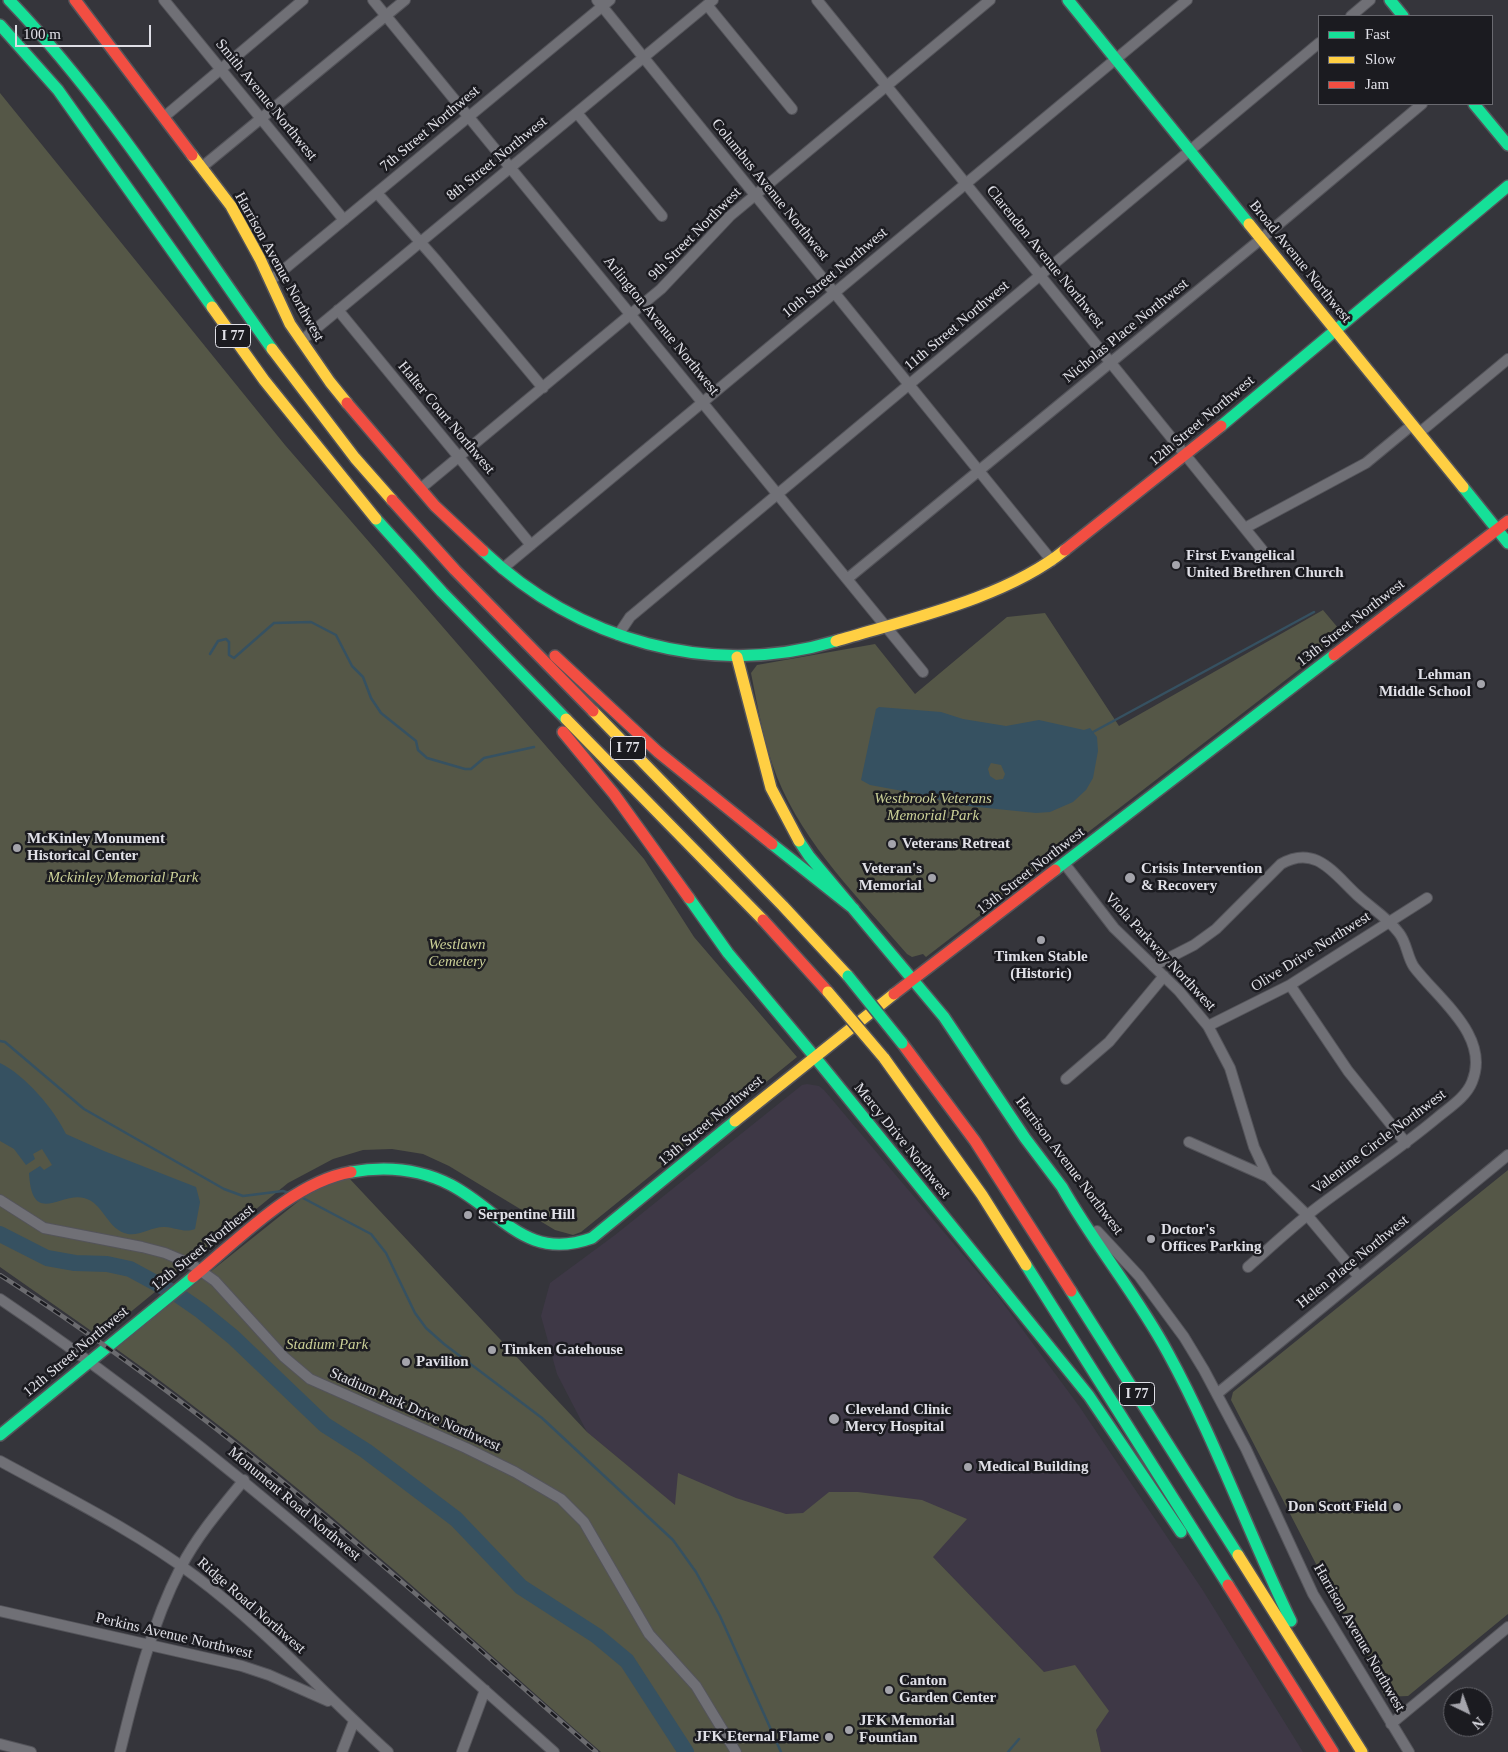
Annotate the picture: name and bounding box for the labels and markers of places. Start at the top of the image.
place label: First Evangelical United Brethren Church [1186,547,1344,582]
marker: First Evangelical United Brethren Church [1170,559,1182,571]
place label: Lehman Middle School [1379,666,1471,701]
marker: Lehman Middle School [1475,678,1487,690]
place label: McKinley Monument Historical Center [27,830,165,865]
place label: Veterans Retreat [902,835,1010,853]
marker: Veterans Retreat [886,838,898,850]
marker: McKinley Monument Historical Center [11,842,23,854]
place label: Veteran's Memorial [859,860,922,895]
place label: Crisis Intervention & Recovery [1141,860,1262,895]
marker: Crisis Intervention & Recovery [1123,871,1137,885]
marker: Veteran's Memorial [926,872,938,884]
marker: Timken Stable (Historic) [1035,934,1047,946]
place label: Timken Stable (Historic) [994,948,1088,983]
place label: Serpentine Hill [478,1206,575,1224]
marker: Serpentine Hill [462,1209,474,1221]
place label: Doctor's Offices Parking [1161,1221,1261,1256]
marker: Doctor's Offices Parking [1145,1233,1157,1245]
place label: Timken Gatehouse [502,1341,623,1359]
marker: Timken Gatehouse [486,1344,498,1356]
place label: Pavilion [416,1353,469,1371]
marker: Pavilion [400,1356,412,1368]
place label: Cleveland Clinic Mercy Hospital [845,1401,951,1436]
marker: Cleveland Clinic Mercy Hospital [827,1412,841,1426]
place label: Medical Building [978,1458,1088,1476]
marker: Medical Building [962,1461,974,1473]
place label: Don Scott Field [1288,1498,1387,1516]
marker: Don Scott Field [1391,1501,1403,1513]
place label: Canton Garden Center [899,1672,996,1707]
marker: Canton Garden Center [883,1684,895,1696]
place label: JFK Memorial Fountian [859,1712,954,1747]
marker: JFK Memorial Fountian [843,1724,855,1736]
place label: JFK Eternal Flame [695,1728,819,1746]
marker: JFK Eternal Flame [823,1731,835,1743]

